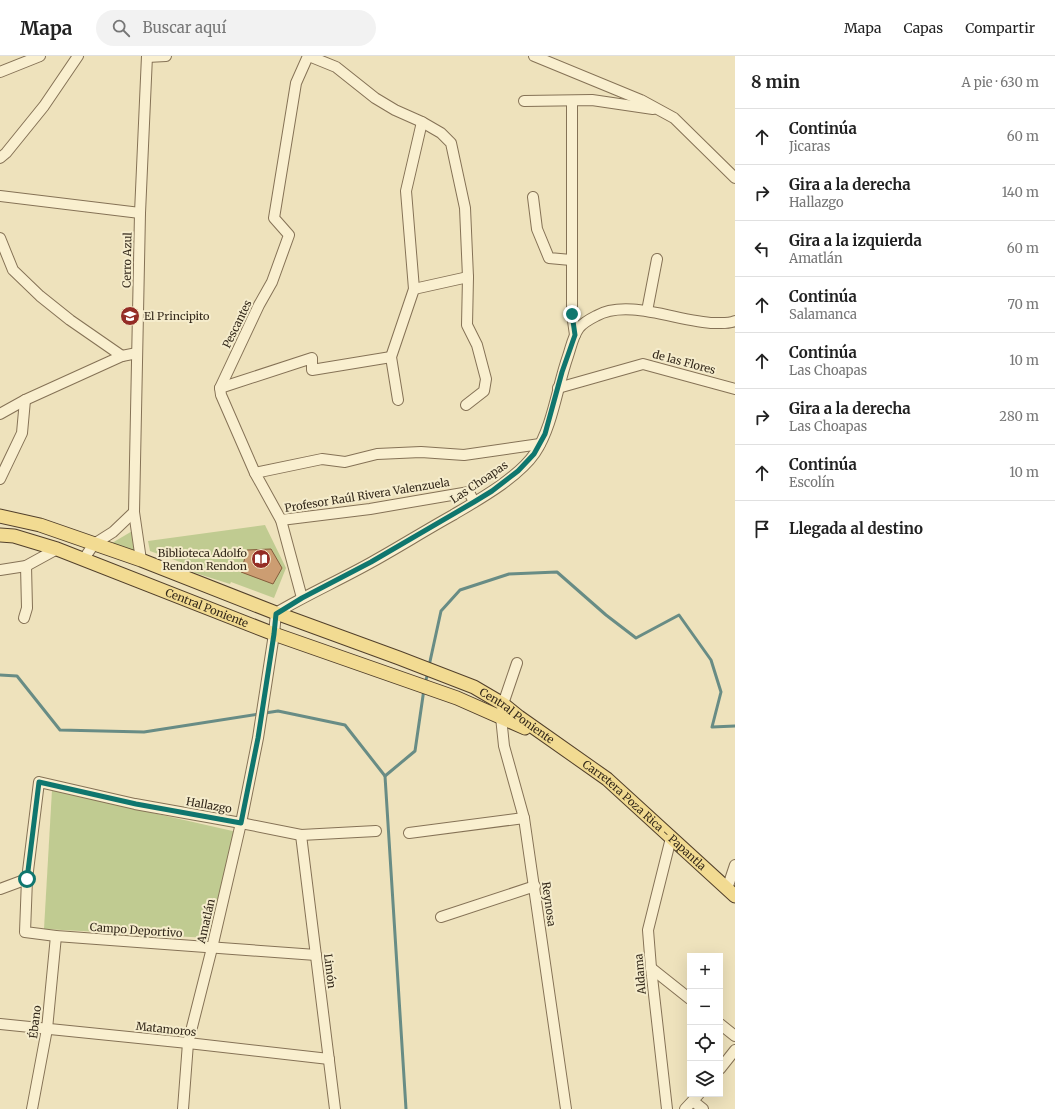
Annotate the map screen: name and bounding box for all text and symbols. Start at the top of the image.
search box [96,10,376,46]
text: Mapa [20,16,72,40]
icon: search [110,17,132,39]
text: Buscar aquí [142,18,226,37]
text: Mapa [844,19,881,37]
text: Capas [903,19,943,37]
text: Compartir [965,19,1035,37]
text: 8 min [751,71,800,93]
text: A pie · 630 m [962,74,1039,91]
text: Continúa [789,119,857,138]
icon: ahead [751,126,773,148]
text: 60 m [1007,128,1039,145]
text: Jicaras [789,138,830,155]
text: Gira a la derecha [789,175,911,194]
icon: right [751,182,773,204]
text: 140 m [1002,184,1039,201]
text: Hallazgo [789,194,844,211]
street label: Cerro Azul [120,231,134,288]
text: Gira a la izquierda [789,231,922,250]
icon: left [751,238,773,260]
text: 60 m [1007,240,1039,257]
text: Amatlán [789,250,843,267]
text: Continúa [789,287,857,306]
icon: ahead [751,294,773,316]
text: 70 m [1008,296,1039,313]
street label: Pescantes [219,298,255,350]
school or university icon: El Principito [119,305,141,327]
route end [563,305,581,323]
text: Salamanca [789,306,857,323]
place label: El Principito [144,309,210,323]
text: Continúa [789,343,857,362]
street label: de las Flores [651,347,717,377]
icon: ahead [751,350,773,372]
text: 10 m [1009,352,1039,369]
text: Las Choapas [789,362,867,379]
text: Gira a la derecha [789,399,911,418]
icon: right [751,406,773,428]
text: 280 m [999,408,1039,425]
text: Las Choapas [789,418,867,435]
text: Continúa [789,455,857,474]
street label: Las Choapas [448,458,510,506]
icon: ahead [751,462,773,484]
text: 10 m [1009,464,1039,481]
text: Escolín [789,474,835,491]
street label: Profesor Raúl Rivera Valenzuela [283,475,451,515]
icon: arrive [751,518,773,540]
text: Llegada al destino [789,519,923,538]
place label: Biblioteca Adolfo Rendon Rendon [158,546,248,573]
library icon: Biblioteca Adolfo Rendon Rendon [250,548,272,570]
street label: Central Poniente [163,585,251,630]
street label: Central Poniente [477,685,557,747]
street label: Carretera Poza Rica - Papantla [580,757,709,873]
street label: Hallazgo [185,794,234,816]
route start [18,870,36,888]
street label: Reynosa [539,881,559,927]
street label: Amatlán [194,897,218,946]
street label: Campo Deportivo [89,920,183,940]
street label: Limón [321,953,339,990]
street label: Aldama [631,953,649,996]
map controls [687,953,723,1097]
button: + [687,953,723,989]
button: − [687,989,723,1025]
street label: Ébano [26,1004,44,1039]
street label: Matamoros [135,1019,197,1039]
button: locate [687,1025,723,1061]
button: layers [687,1061,723,1097]

